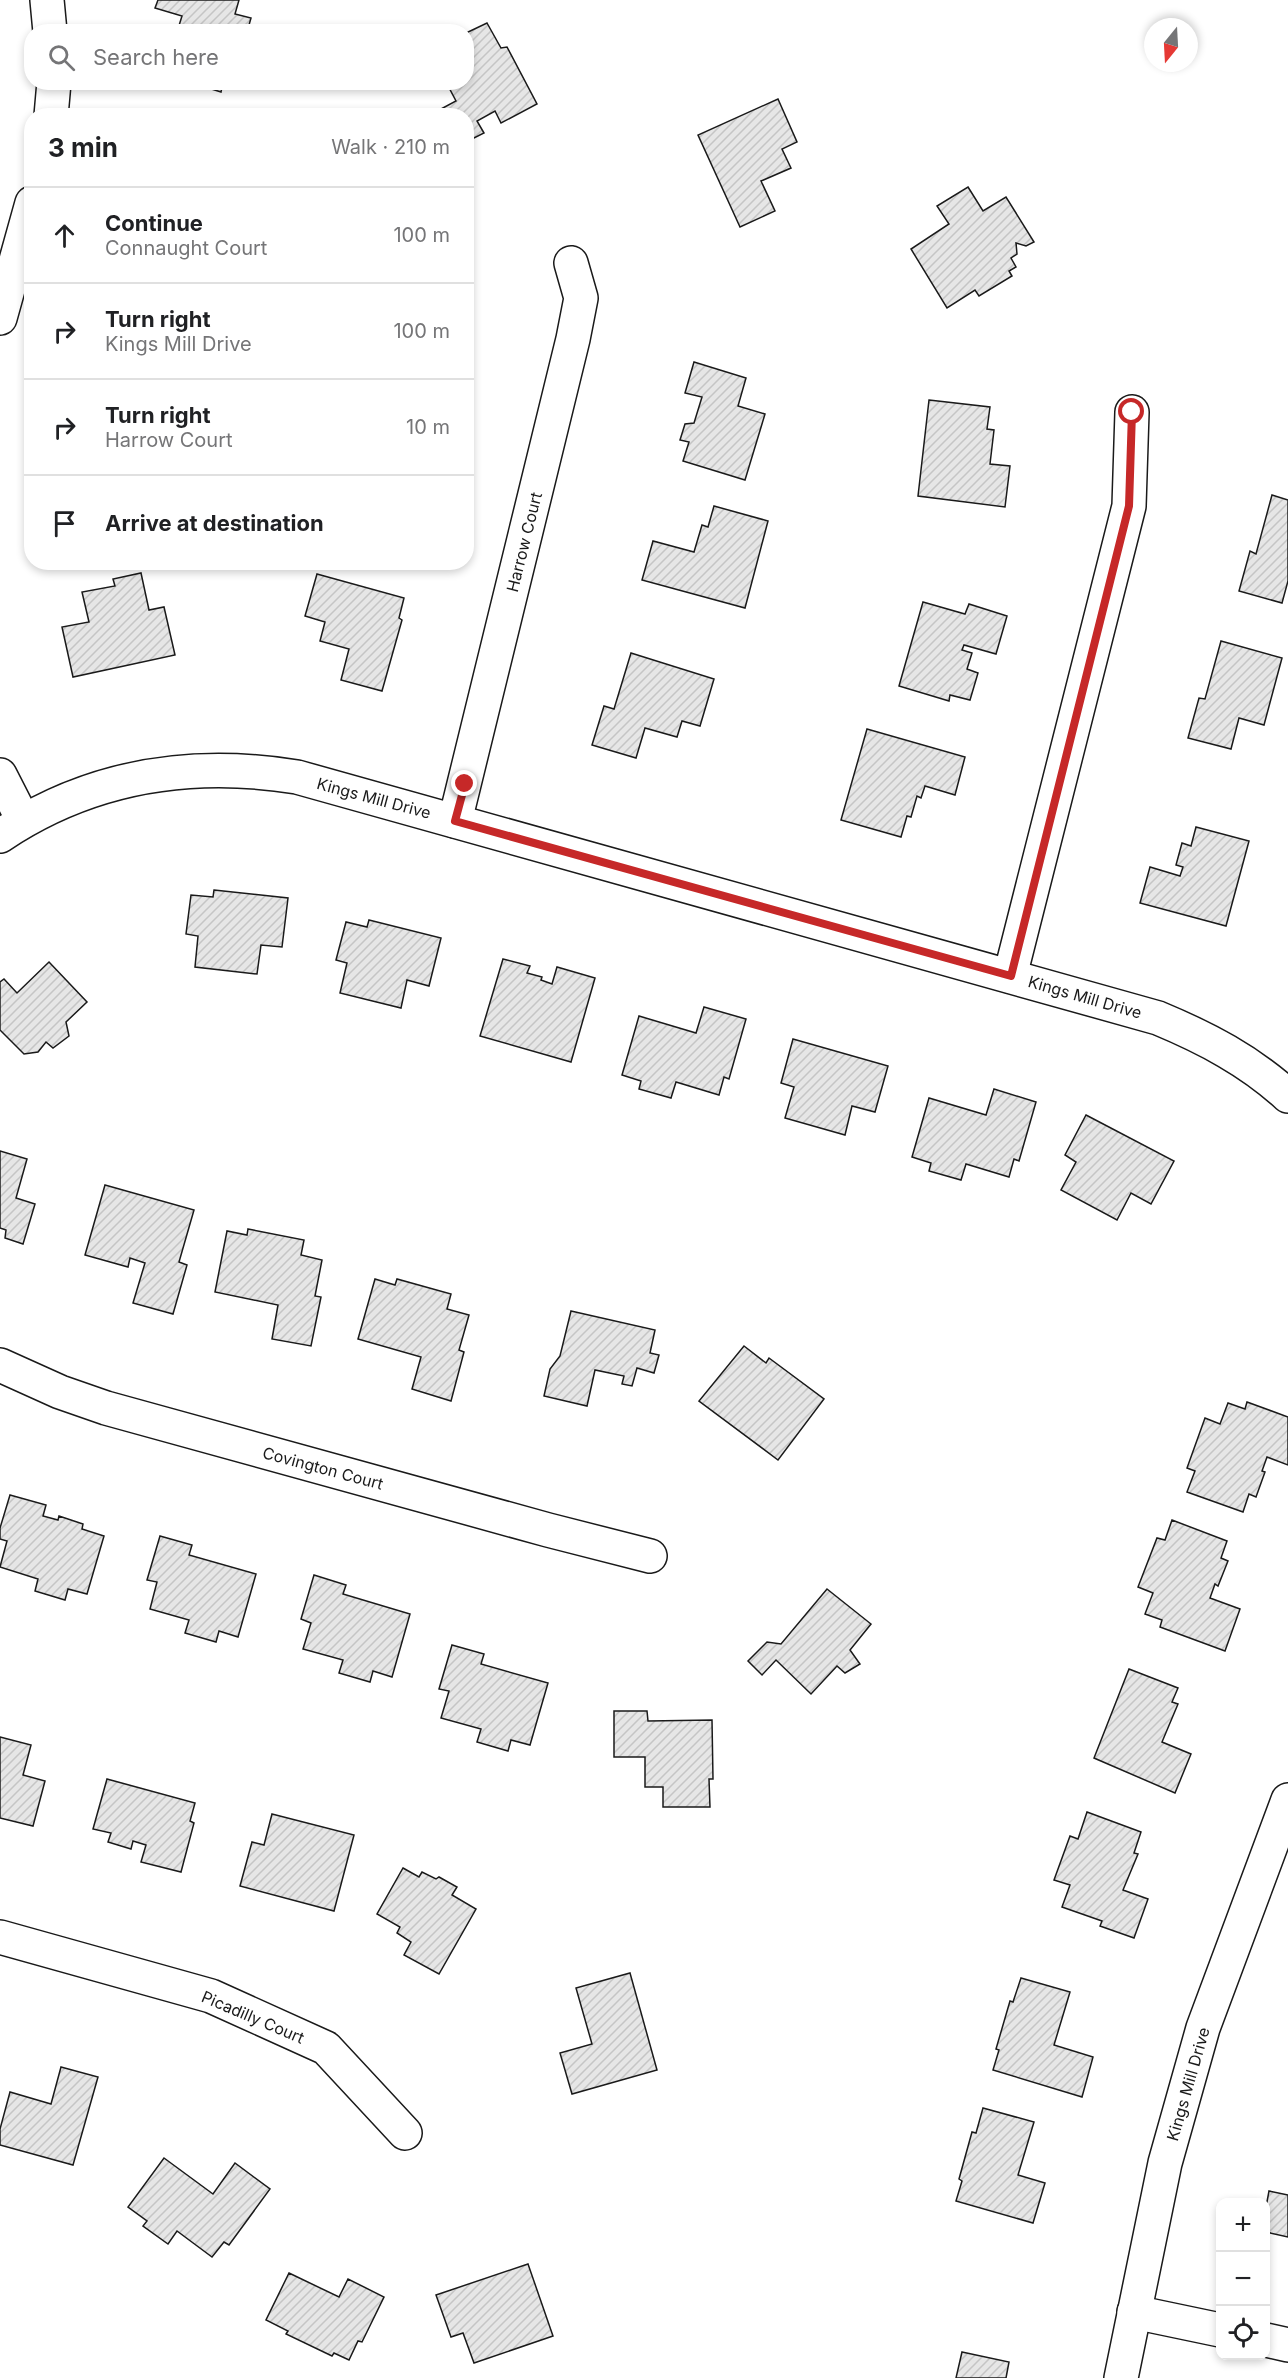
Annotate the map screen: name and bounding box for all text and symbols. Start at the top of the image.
north arrow [1144,18,1198,72]
search box [24,24,474,90]
icon: search [45,41,78,74]
text: Search here [93,44,219,70]
text: 3 min [48,132,118,163]
text: Walk · 210 m [331,135,450,159]
text: Continue [105,210,203,236]
icon: ahead [48,219,81,252]
text: 100 m [393,223,450,247]
text: Connaught Court [105,236,267,260]
text: Turn right [105,306,211,332]
icon: right [48,315,81,348]
text: 100 m [393,319,450,343]
text: Kings Mill Drive [105,332,252,356]
route start [1118,398,1144,424]
text: Turn right [105,402,211,428]
icon: right [48,411,81,444]
text: 10 m [406,415,450,439]
text: Harrow Court [105,428,233,452]
street label: Harrow Court [502,490,546,594]
icon: arrive [48,507,81,540]
text: Arrive at destination [105,510,324,536]
route end [451,770,477,796]
street label: Kings Mill Drive [315,773,433,823]
street label: Kings Mill Drive [1026,971,1144,1023]
street label: Covington Court [261,1442,385,1494]
street label: Picadilly Court [199,1986,307,2048]
street label: Kings Mill Drive [1162,2025,1214,2143]
map controls [1216,2198,1270,2360]
button: + [1216,2198,1270,2252]
button: − [1216,2252,1270,2306]
button: locate [1216,2306,1270,2360]

